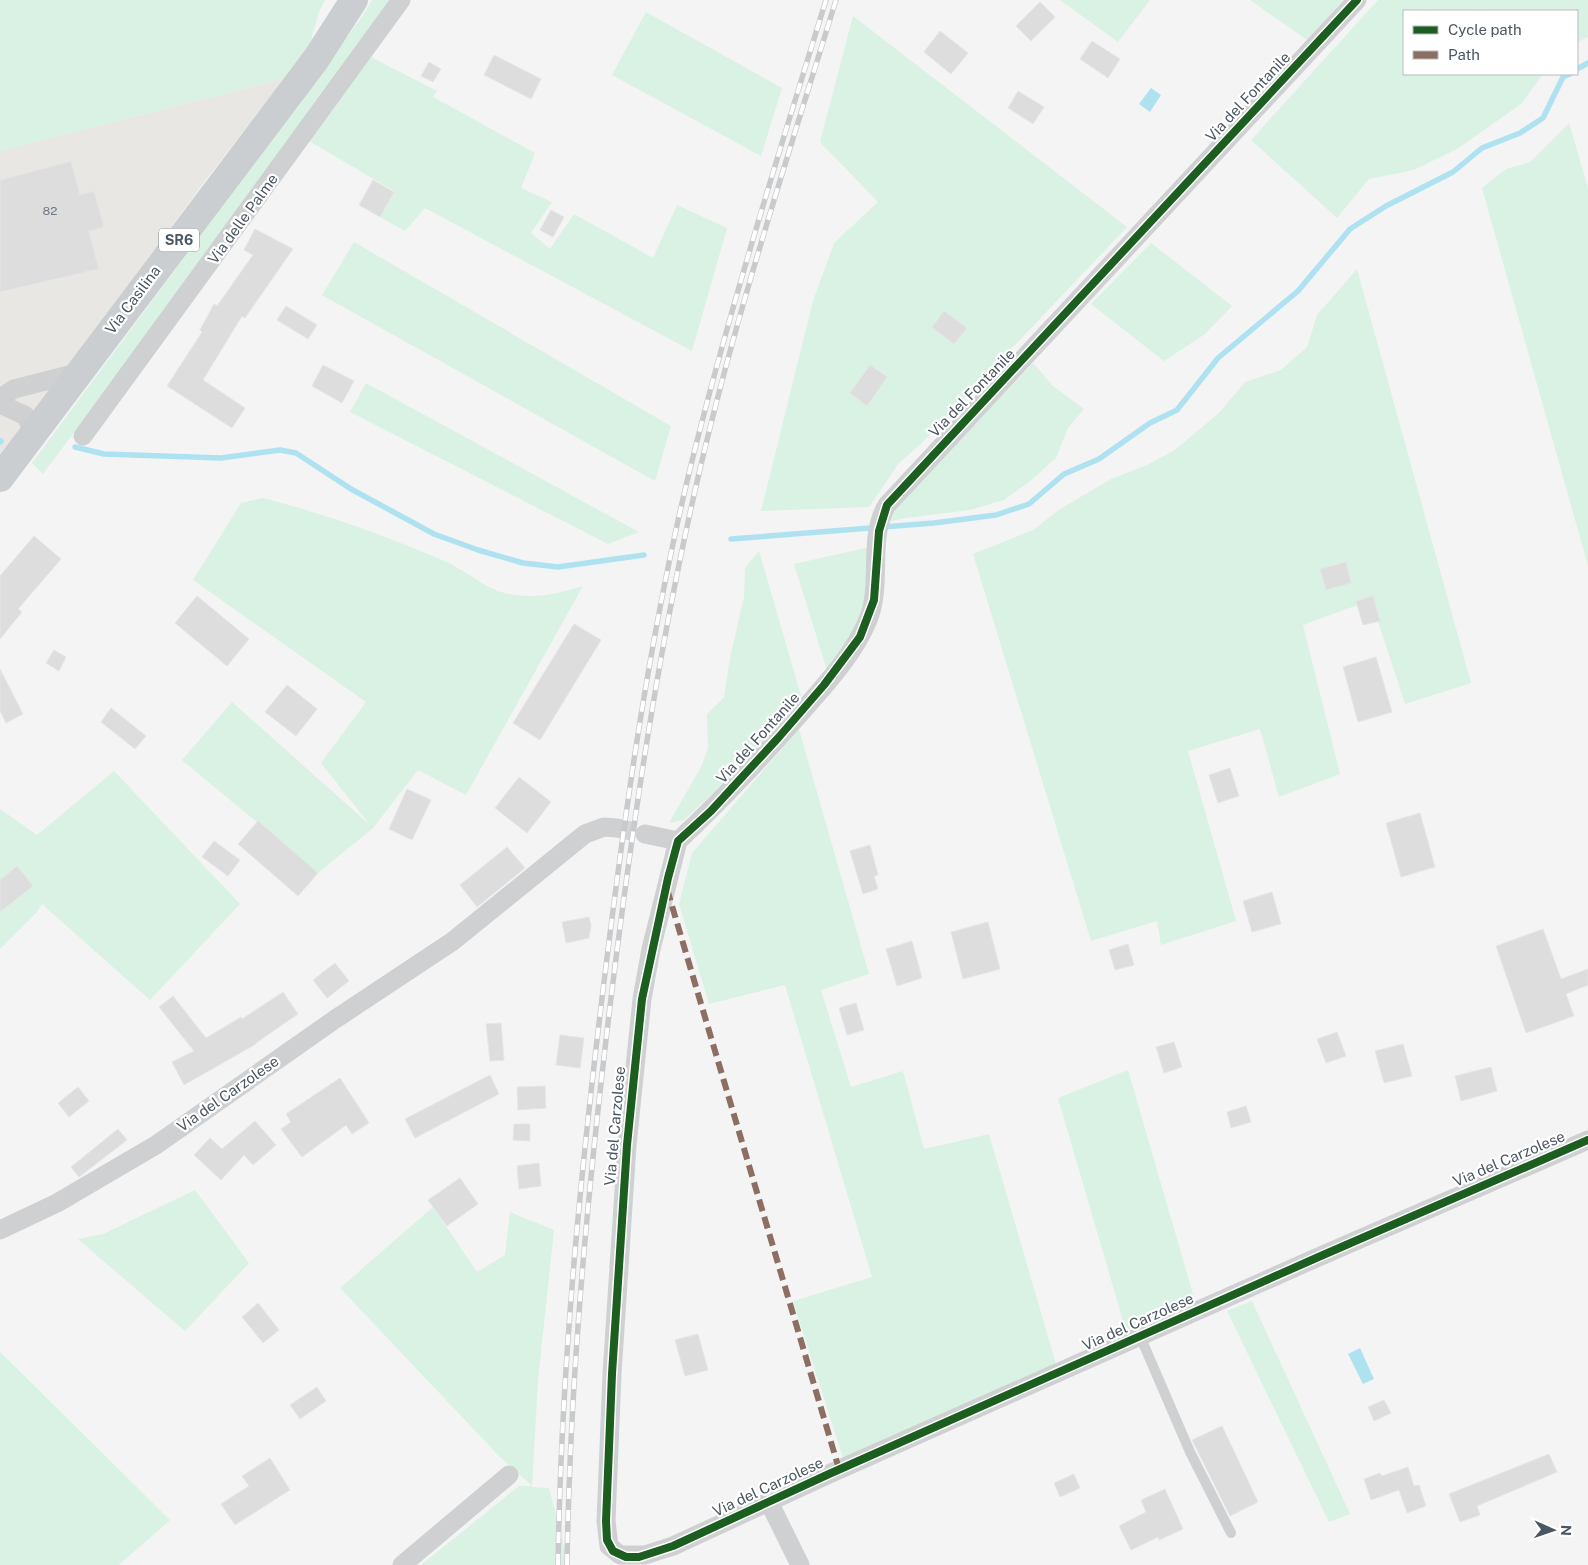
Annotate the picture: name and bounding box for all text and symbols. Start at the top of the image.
legend [1403,10,1578,75]
text: Cycle path [1448,21,1522,38]
text: Path [1448,46,1480,63]
street label: Via del Fontanile [1202,48,1293,145]
street label: Via delle Palme [204,170,281,267]
house number: 82 [43,204,57,218]
road number: SR6 [159,228,199,252]
street label: Via Casilina [101,262,164,337]
street label: Via del Fontanile [925,345,1018,440]
street label: Via del Fontanile [713,689,803,786]
street label: Via del Carzolese [174,1052,282,1135]
street label: Via del Carzolese [601,1065,628,1186]
street label: Via del Carzolese [1450,1127,1567,1190]
street label: Via del Carzolese [1080,1289,1196,1354]
street label: Via del Carzolese [710,1453,826,1520]
north arrow [1528,1505,1578,1555]
text: N [1558,1525,1574,1536]

